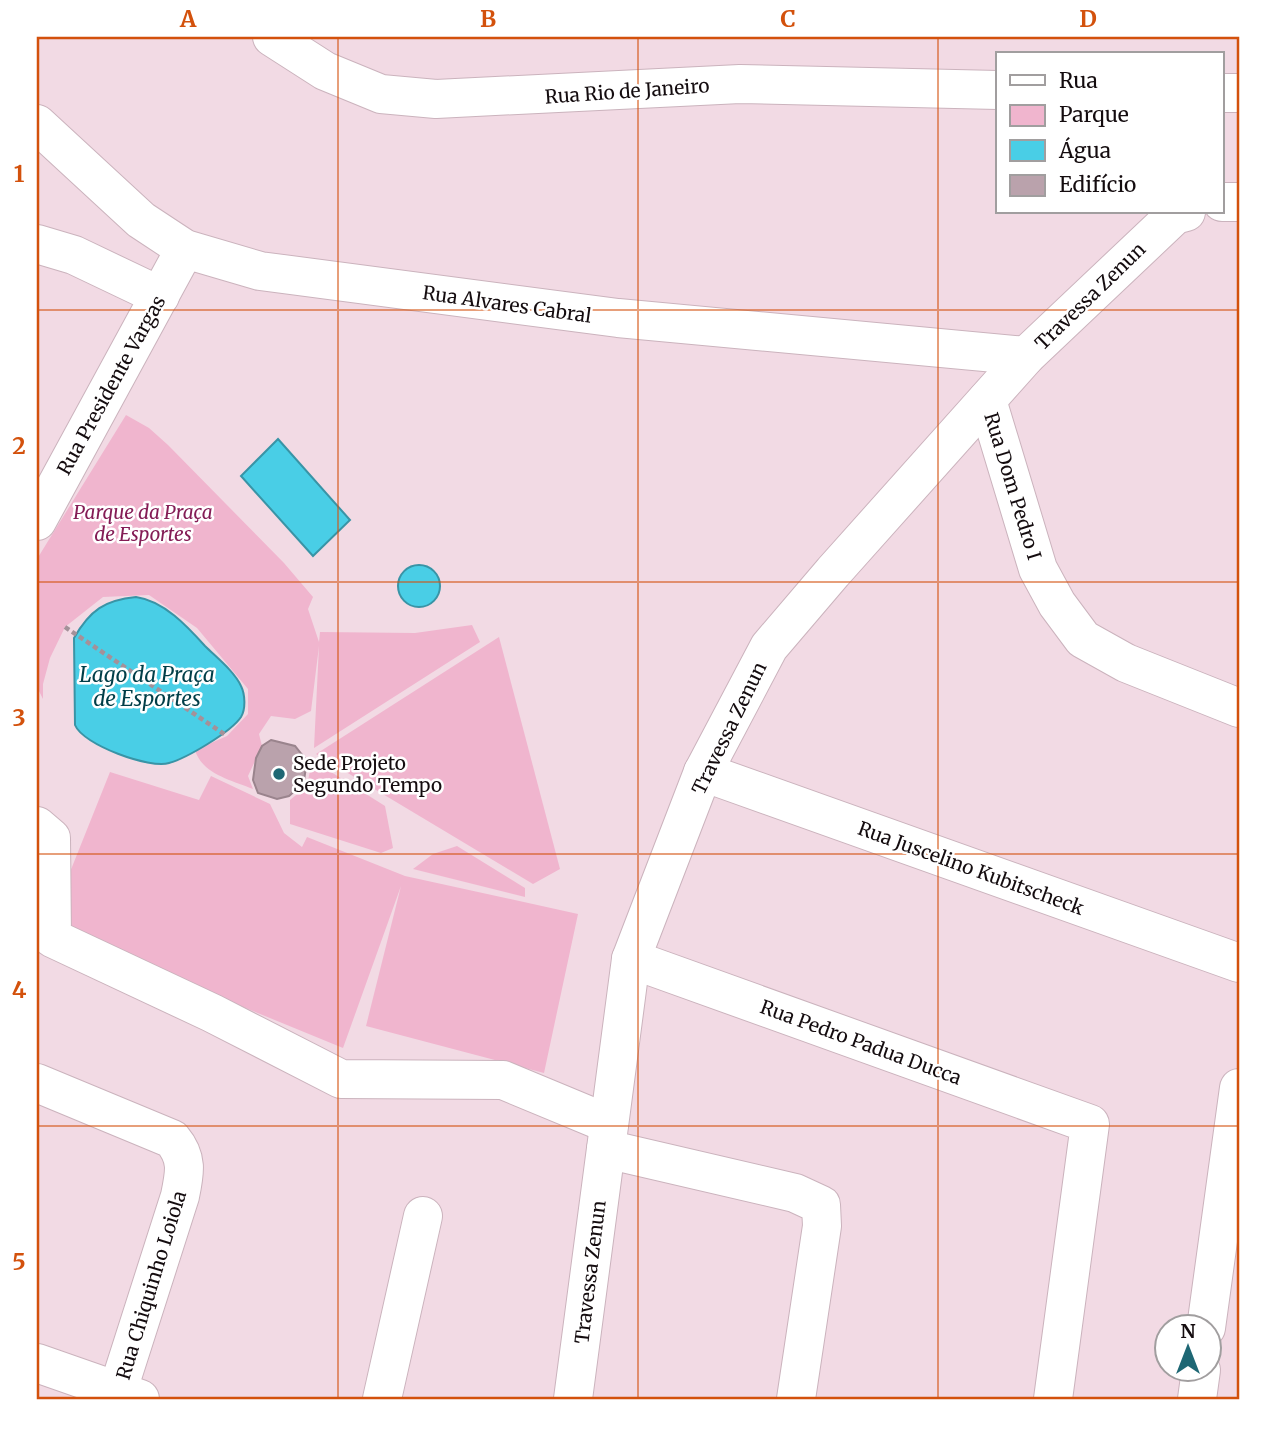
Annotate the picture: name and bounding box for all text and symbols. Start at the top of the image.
text: A [179,4,197,33]
text: B [480,4,496,33]
text: C [780,4,796,33]
text: D [1079,4,1097,33]
legend [996,52,1224,214]
text: Rua [1059,67,1098,94]
street label: Rua Rio de Janeiro [544,73,710,109]
text: Parque [1059,101,1129,128]
text: Água [1058,136,1111,164]
text: 1 [14,159,25,188]
text: Edifício [1059,171,1136,198]
street label: Travessa Zenun [1030,237,1151,355]
street label: Rua Alvares Cabral [421,280,593,328]
street label: Rua Presidente Vargas [52,291,170,479]
street label: Rua Dom Pedro I [979,409,1047,563]
text: 2 [12,431,26,460]
park label: Parque da Praça de Esportes [73,500,213,546]
street label: Travessa Zenun [687,657,772,798]
water label: Lago da Praça de Esportes [79,661,215,712]
text: 3 [12,703,26,732]
place label: Sede Projeto Segundo Tempo [293,751,442,797]
marker: Sede Projeto Segundo Tempo [271,766,287,782]
street label: Rua Juscelino Kubitscheck [855,816,1087,920]
text: 4 [12,975,27,1004]
street label: Rua Pedro Padua Ducca [757,994,965,1090]
street label: Rua Chiquinho Loiola [111,1188,191,1382]
street label: Travessa Zenun [569,1198,611,1345]
text: 5 [12,1247,26,1276]
north arrow [1154,1314,1224,1384]
text: N [1180,1319,1196,1343]

